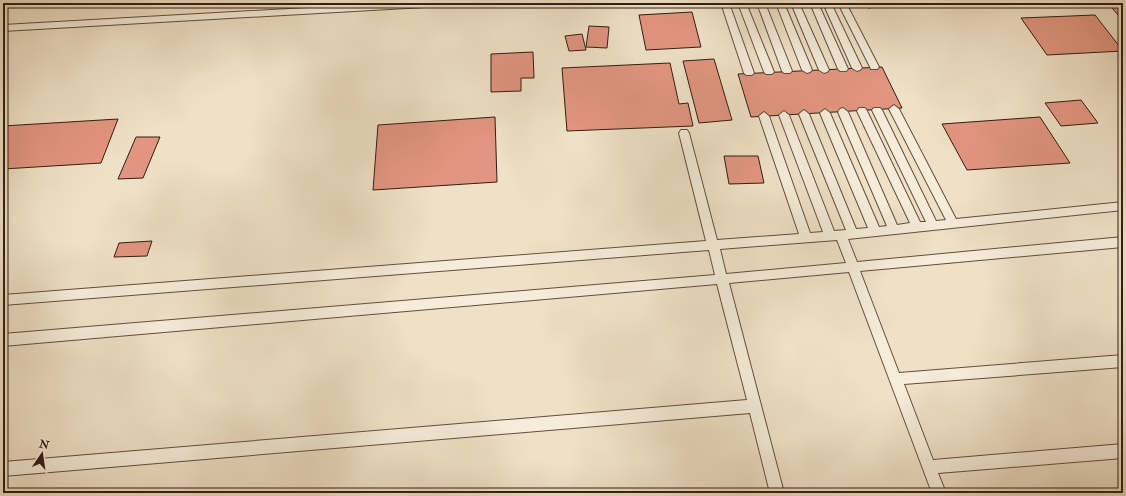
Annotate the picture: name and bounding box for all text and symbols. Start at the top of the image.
north arrow [22,434,62,474]
text: N [37,437,52,452]

